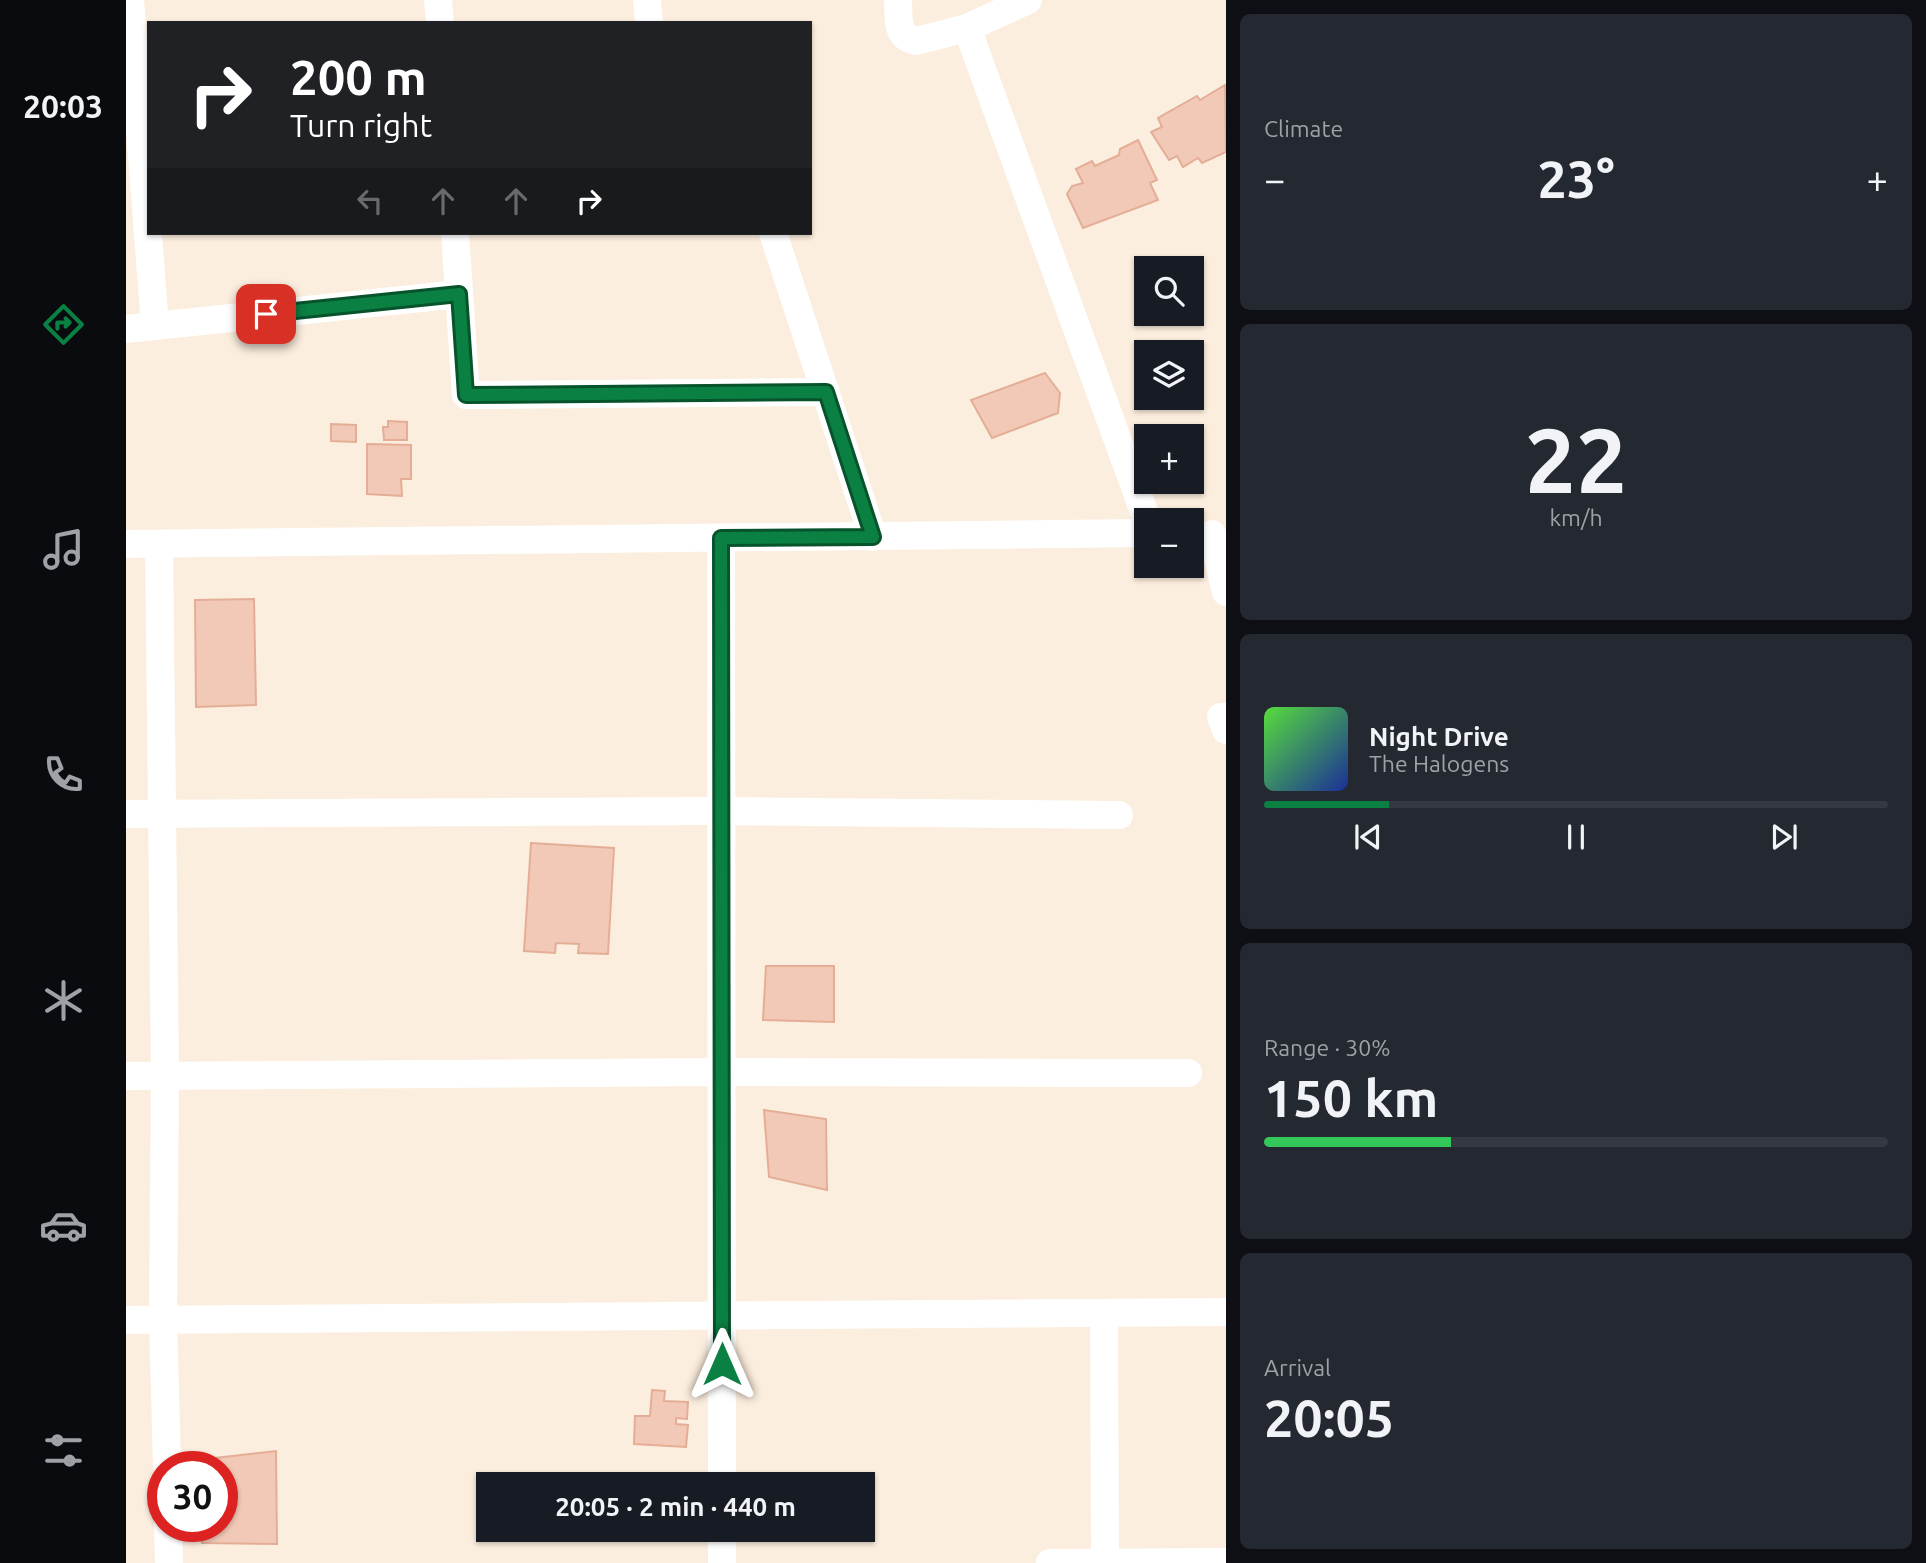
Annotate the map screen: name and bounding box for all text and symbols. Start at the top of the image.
icon: right [175,49,266,140]
text: 200 m [290,49,427,104]
text: 20:03 [23,88,103,124]
text: Turn right [290,107,432,143]
text: Climate [1264,116,1343,141]
text: 23° [1537,150,1615,208]
text: − [1264,158,1285,200]
text: + [1867,158,1888,200]
icon: left [351,182,389,220]
icon: ahead [424,182,462,220]
icon: ahead [497,182,535,220]
icon: right [570,182,608,220]
map controls [1134,256,1204,578]
button: search [1134,256,1204,326]
pin [236,284,296,344]
icon: arrive [247,295,285,333]
icon: directions [39,300,88,349]
button: layers [1134,340,1204,410]
text: 22 [1525,408,1627,510]
button: + [1134,424,1204,494]
text: km/h [1549,505,1603,530]
button: − [1134,508,1204,578]
icon: music [39,525,88,574]
text: Night Drive [1369,722,1509,751]
icon: phone [39,750,88,799]
text: The Halogens [1369,751,1509,776]
icon: previous [1349,818,1387,856]
icon: pause [1557,818,1595,856]
icon: next [1765,818,1803,856]
icon: climate [39,976,88,1025]
text: Range · 30% [1264,1035,1391,1060]
text: 150 km [1264,1069,1438,1127]
icon: car [39,1201,88,1250]
position arrow [685,1327,759,1401]
text: Arrival [1264,1355,1331,1380]
text: 20:05 [1264,1389,1394,1447]
icon: filters [39,1426,88,1475]
speed limit sign: 30 [147,1451,238,1542]
text: 20:05 · 2 min · 440 m [555,1492,796,1521]

